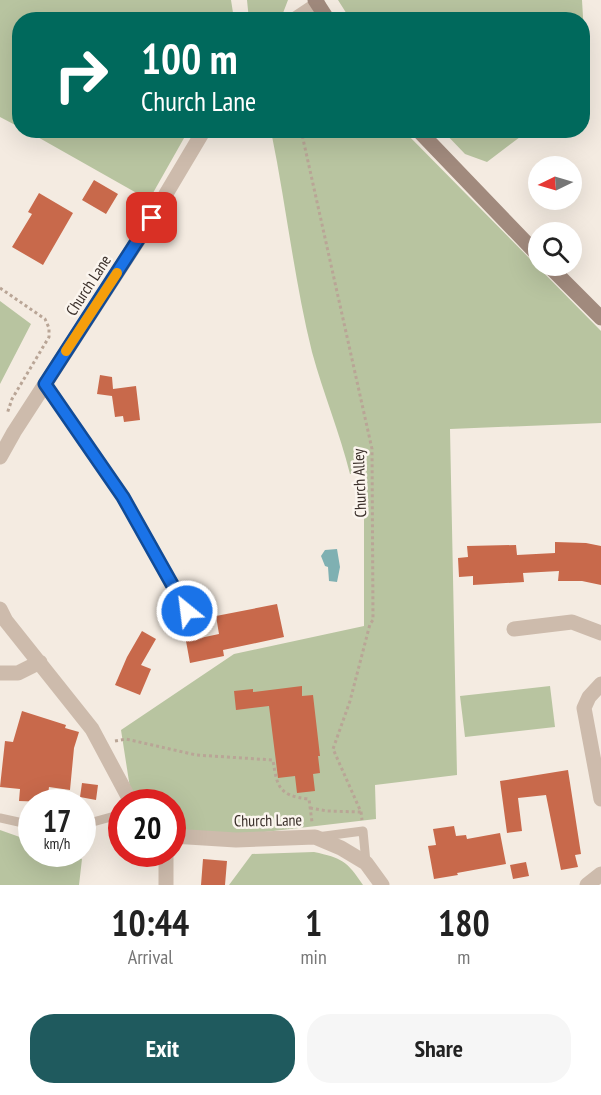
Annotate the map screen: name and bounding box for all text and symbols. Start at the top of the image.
text: 100 m [141,31,238,86]
icon: right [42,36,120,114]
text: Church Lane [141,84,256,118]
north arrow [528,156,582,210]
map controls [528,156,582,276]
pin [126,192,177,243]
icon: arrive [135,201,168,234]
button: search [528,222,582,276]
street label: Church Lane [61,251,115,319]
street label: Church Alley [348,448,370,518]
position arrow [155,579,219,643]
speed limit sign: 20 [108,789,186,867]
text: 17 [43,801,71,840]
street label: Church Lane [234,809,302,831]
text: km/h [44,834,70,853]
text: 10:44 [111,899,189,946]
text: 1 [305,899,322,946]
text: 180 [438,899,490,946]
text: Arrival [128,944,173,970]
text: min [301,944,327,970]
text: m [457,944,470,970]
button: Exit [30,1014,295,1083]
button: Share [307,1014,571,1083]

